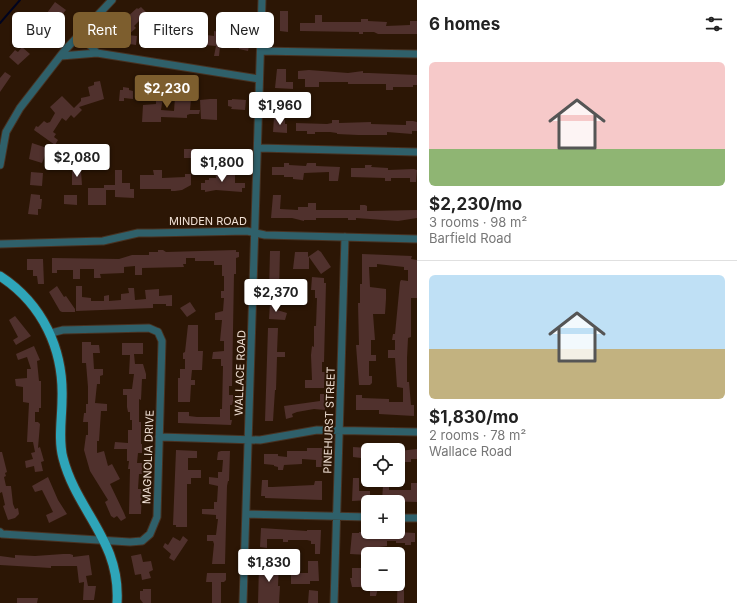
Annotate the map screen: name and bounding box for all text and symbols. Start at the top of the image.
chip: Buy [12,12,65,48]
chip: Rent [73,12,131,48]
chip: Filters [139,12,208,48]
chip: New [216,12,274,48]
icon: filters [703,13,725,35]
text: 6 homes [429,14,500,34]
pin: $2,230 [134,75,200,109]
text: $2,230 [144,80,190,96]
icon: home [541,88,613,160]
pin: $1,960 [247,92,313,126]
text: $1,960 [258,97,302,113]
pin: $2,080 [44,144,110,178]
text: $2,080 [54,149,100,165]
pin: $1,800 [189,149,255,183]
text: $1,800 [200,154,244,170]
text: $2,230/mo [429,194,522,214]
street label: MINDEN ROAD [169,214,247,228]
text: 3 rooms · 98 m² [429,214,527,230]
text: Barfield Road [429,230,512,246]
pin: $2,370 [243,279,309,313]
text: $2,370 [253,284,299,300]
icon: home [541,301,613,373]
street label: WALLACE ROAD [232,330,248,416]
street label: PINEHURST STREET [320,366,338,474]
text: $1,830/mo [429,407,519,427]
street label: MAGNOLIA DRIVE [139,410,157,504]
text: 2 rooms · 78 m² [429,427,526,443]
map controls [361,443,405,591]
button: locate [361,443,405,487]
text: Wallace Road [429,443,512,459]
button: + [361,495,405,539]
button: − [361,547,405,591]
pin: $1,830 [236,549,302,583]
text: $1,830 [247,554,291,570]

